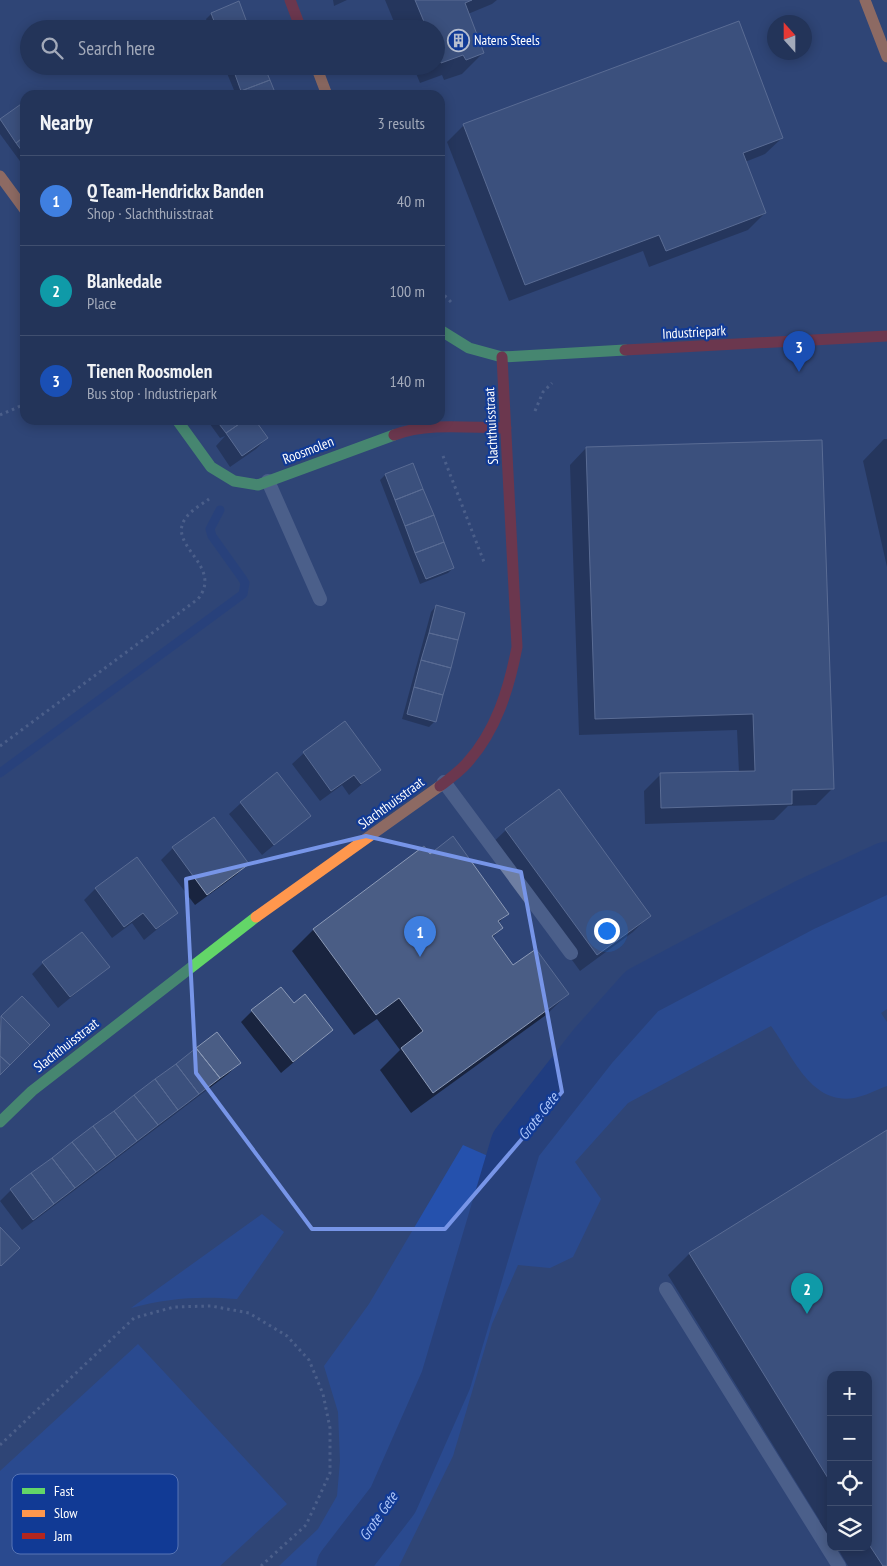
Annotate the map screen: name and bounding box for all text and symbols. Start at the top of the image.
north arrow [767,15,812,60]
search box [20,20,445,75]
building icon: Natens Steels [446,28,470,52]
place label: Natens Steels [474,31,540,49]
icon: search [38,34,66,62]
text: Search here [78,36,155,60]
text: Nearby [40,109,93,136]
text: 3 results [378,113,425,133]
text: Q Team-Hendrickx Banden [87,179,264,203]
text: 1 [52,191,60,211]
text: 40 m [397,191,425,211]
text: Shop · Slachthuisstraat [87,203,213,223]
text: Blankedale [87,269,162,293]
text: 2 [52,281,60,301]
text: 100 m [390,281,425,301]
text: Place [87,293,116,313]
street label: Industriepark [662,321,727,343]
pin: 3 [783,331,815,372]
text: Tienen Roosmolen [87,359,212,383]
text: 3 [52,371,60,391]
text: 140 m [390,371,425,391]
text: Bus stop · Industriepark [87,383,217,403]
street label: Slachthuisstraat [480,387,502,465]
street label: Roosmolen [280,432,336,468]
street label: Slachthuisstraat [354,773,428,833]
pin: 1 [404,916,436,957]
your location [594,918,620,944]
street label: Slachthuisstraat [30,1014,102,1076]
water label: Grote Gete [514,1088,563,1144]
pin: 2 [791,1273,823,1314]
map controls [827,1371,872,1551]
button: + [827,1371,872,1416]
button: − [827,1416,872,1461]
button: locate [827,1461,872,1506]
legend [12,1474,178,1554]
text: Fast [54,1482,74,1500]
water label: Grote Gete [354,1487,402,1544]
text: Slow [54,1504,78,1522]
button: layers [827,1506,872,1551]
text: Jam [53,1527,72,1545]

